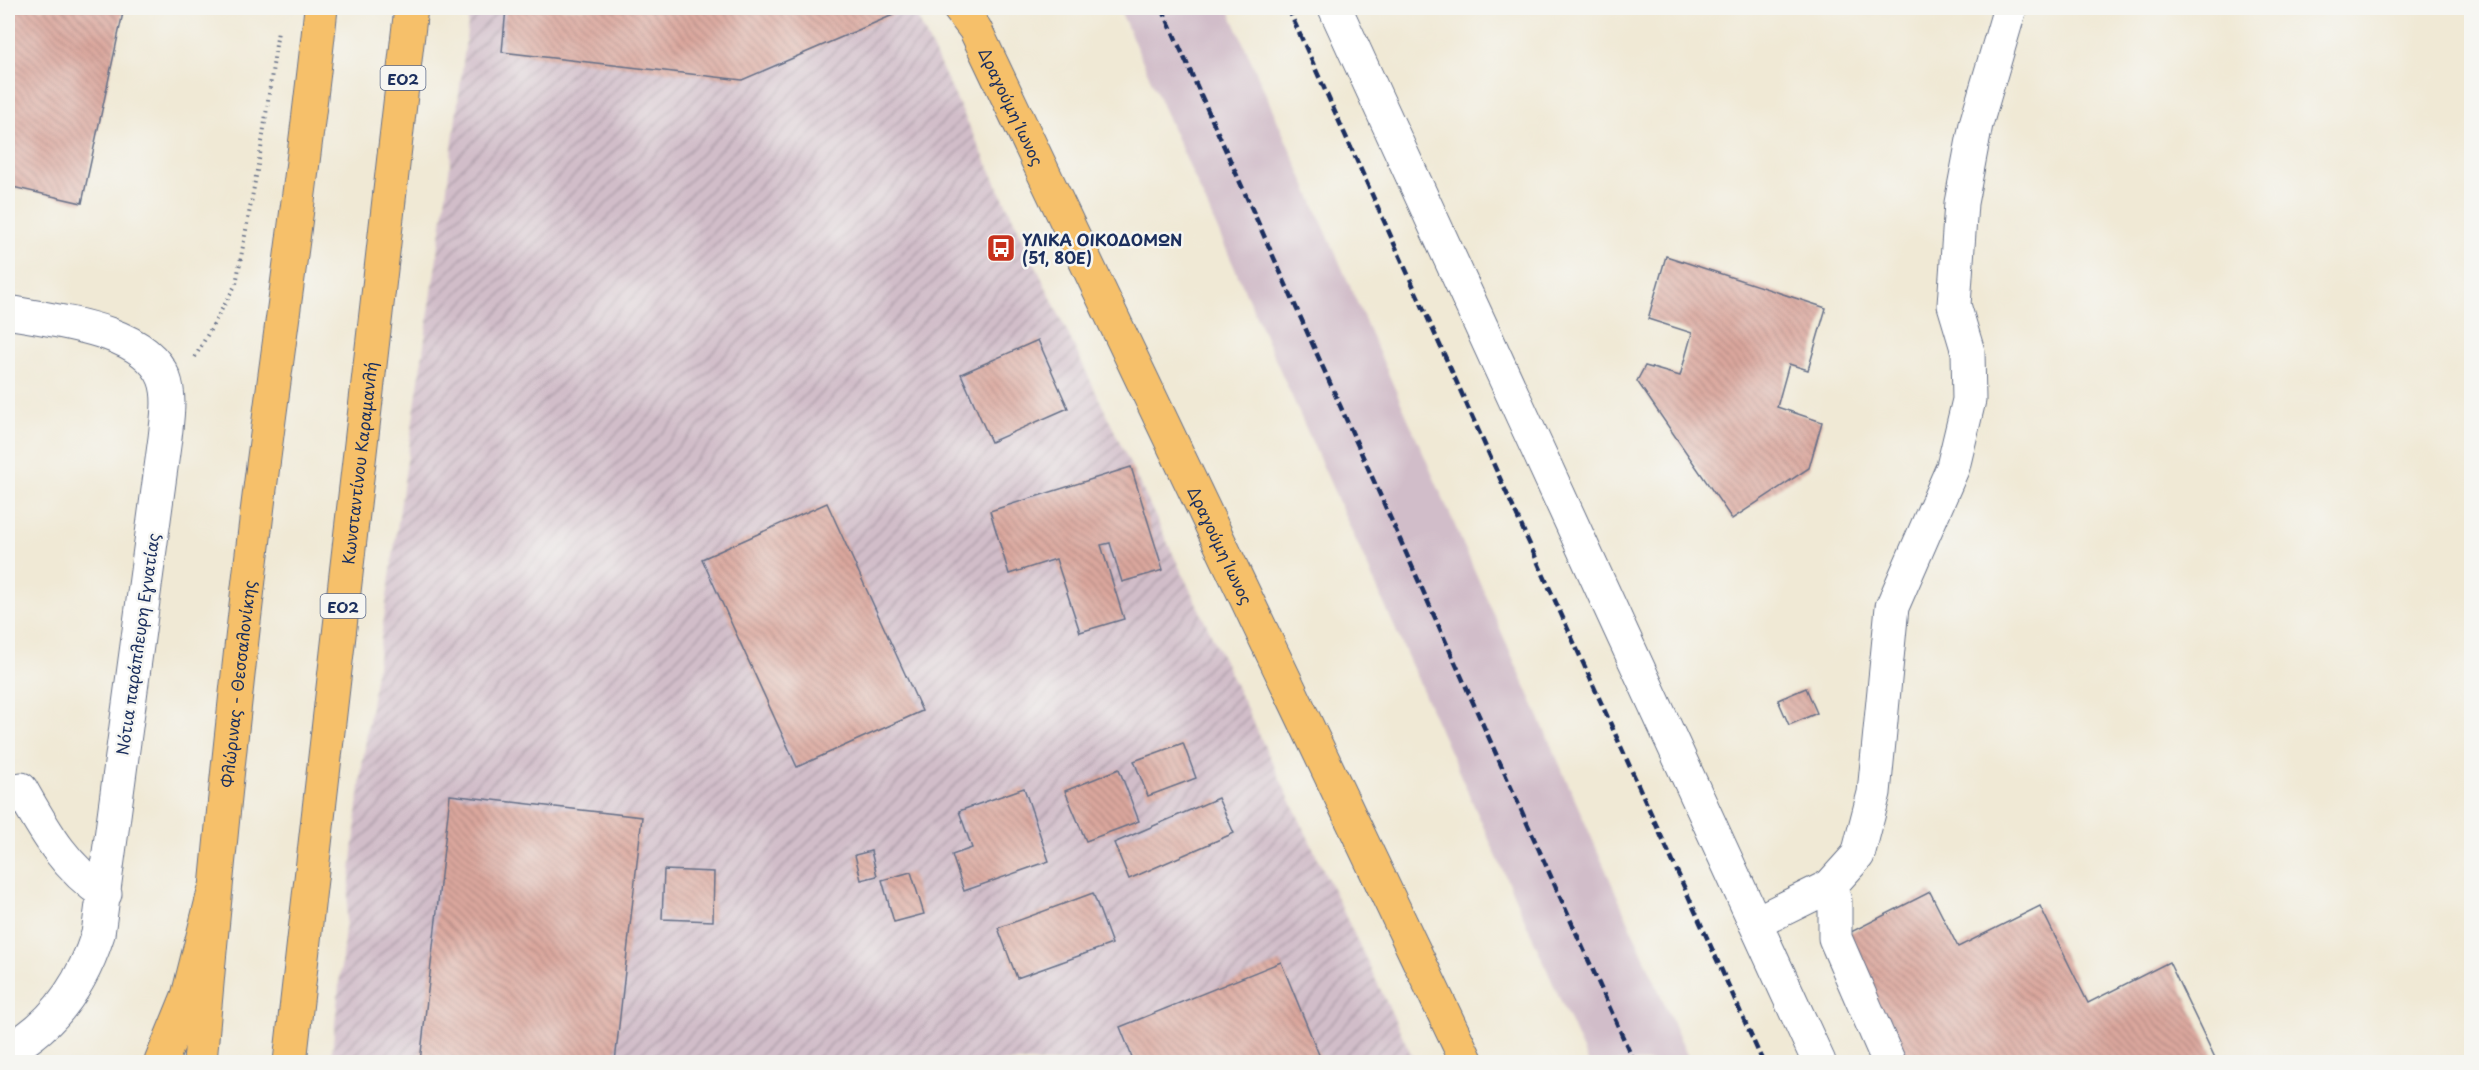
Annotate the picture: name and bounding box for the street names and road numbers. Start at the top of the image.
street label: Δραγούμη Ίωνος [973,43,1050,169]
road number: ΕΟ2 [380,66,426,90]
street label: Κωνσταντίνου Καραμανλή [335,360,382,565]
street label: Δραγούμη Ίωνος [1182,482,1259,608]
street label: Νότια παράπλευρη Εγνατίας [110,531,164,757]
street label: Φλώρινας - Θεσσαλονίκης [214,579,261,789]
road number: ΕΟ2 [320,594,366,618]

